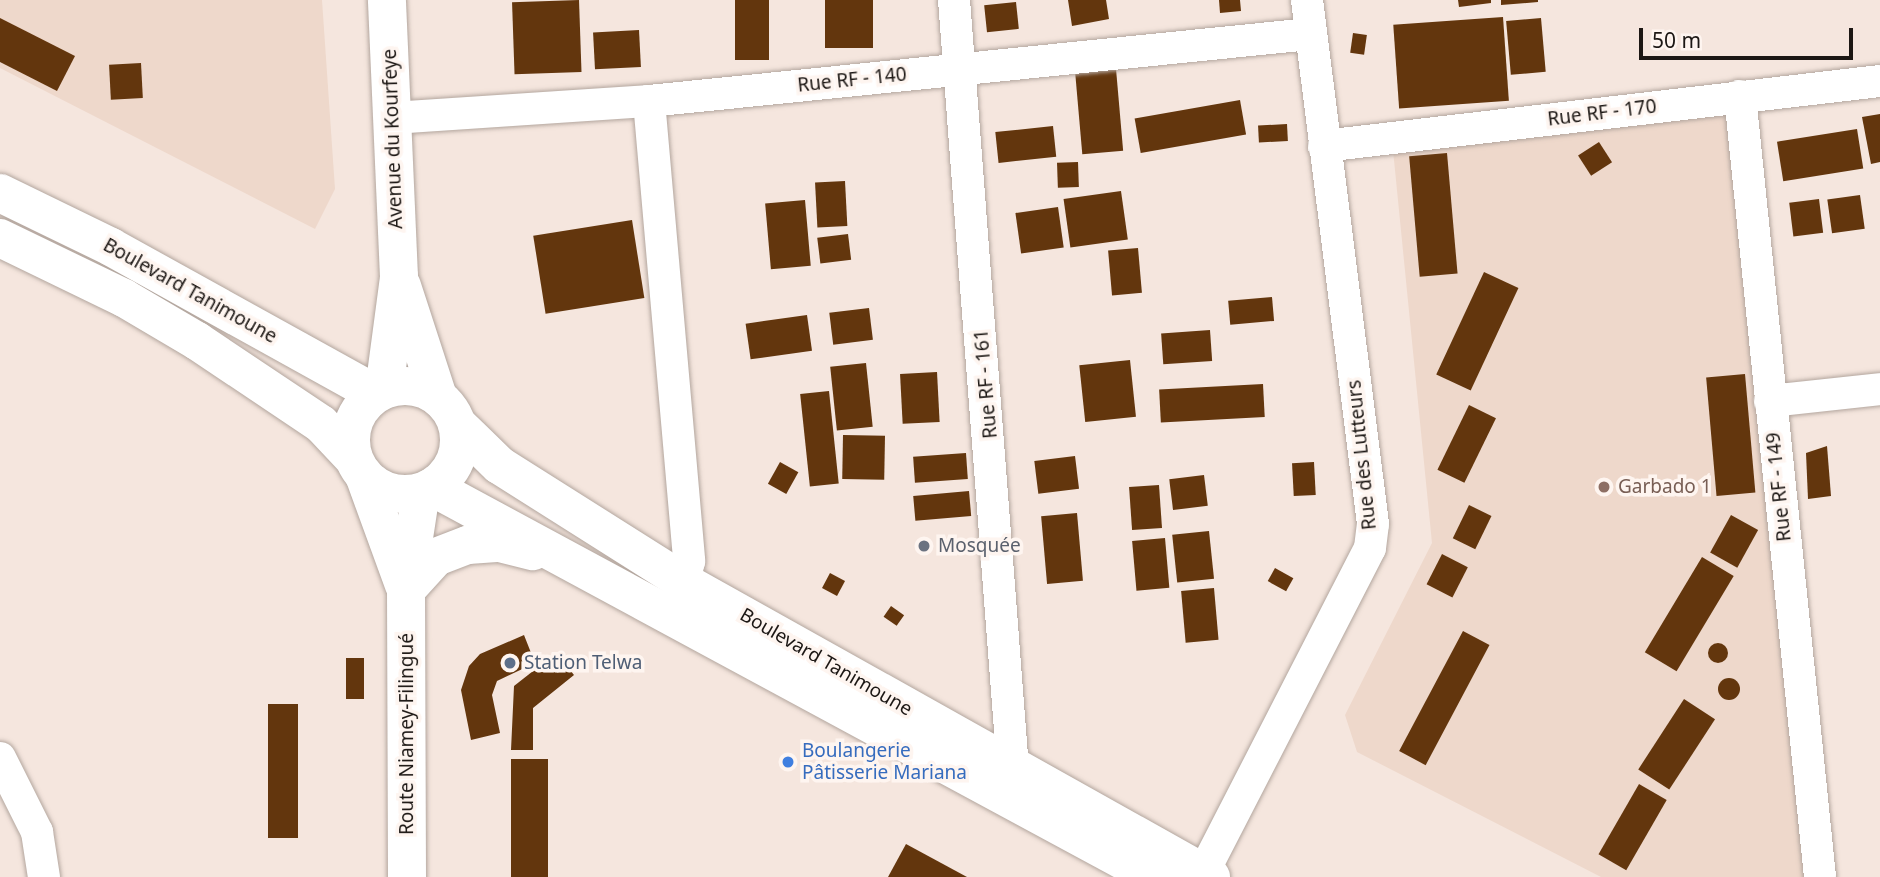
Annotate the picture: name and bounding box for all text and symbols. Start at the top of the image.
scale bar [1642,14,1856,58]
text: 50 m [1652,26,1701,54]
street label: Avenue du Kourfeye [378,49,408,229]
street label: Rue RF - 140 [796,63,908,97]
street label: Rue RF - 170 [1546,95,1658,131]
street label: Boulevard Tanimoune [99,234,281,348]
street label: Rue RF - 161 [970,328,1002,440]
street label: Rue des Lutteurs [1343,379,1381,531]
street label: Rue RF - 149 [1762,431,1796,543]
place label: Garbado 1 [1618,476,1712,498]
marker: Garbado 1 [1596,479,1612,495]
place label: Mosquée [938,535,1021,557]
marker: Mosquée [916,538,932,554]
street label: Boulevard Tanimoune [736,603,916,721]
street label: Route Niamey-Filingué [396,633,418,835]
place label: Station Telwa [524,652,642,674]
marker: Station Telwa [502,655,518,671]
place label: Boulangerie Pâtisserie Mariana [802,740,967,784]
marker: Boulangerie Pâtisserie Mariana [780,754,796,770]

